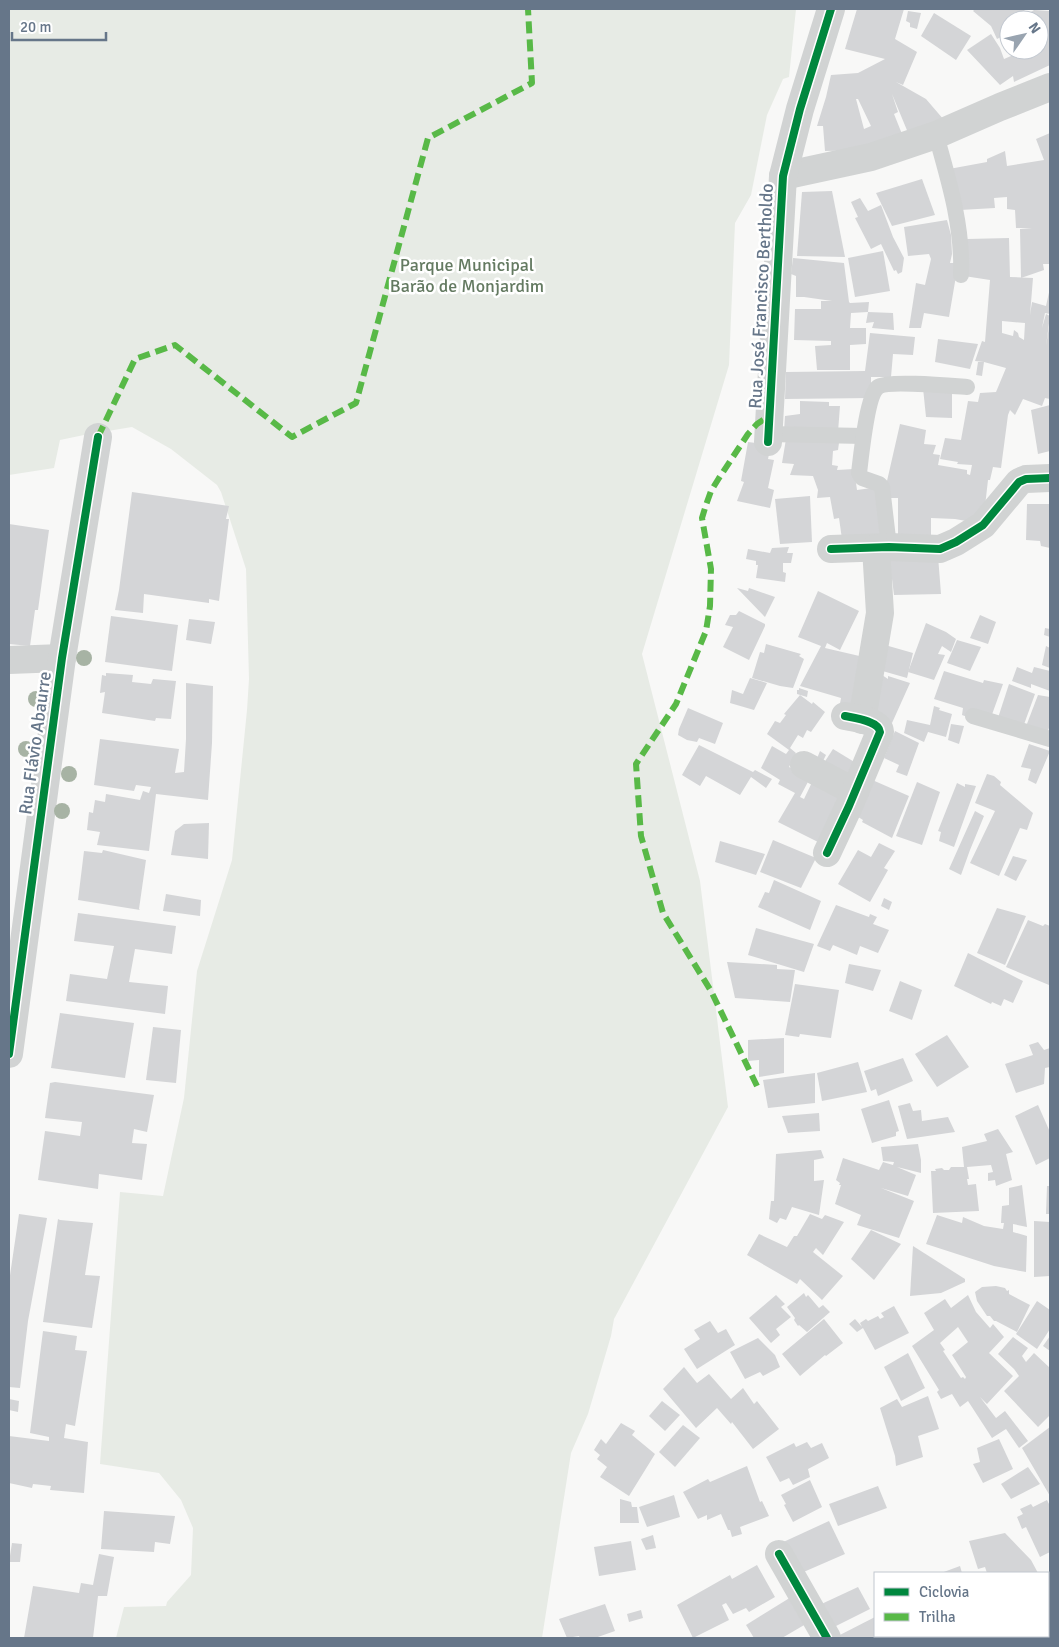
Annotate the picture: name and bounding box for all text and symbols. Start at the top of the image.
scale bar [12,10,106,42]
north arrow [999,10,1049,60]
text: 20 m [20,18,51,36]
text: N [1025,19,1044,37]
street label: Rua José Francisco Bertholdo [744,183,778,409]
park label: Parque Municipal Barão de Monjardim [390,254,544,297]
street label: Rua Flávio Abaurre [14,670,56,816]
legend [874,1572,1049,1637]
text: Ciclovia [919,1583,969,1601]
text: Trilha [919,1608,956,1626]

